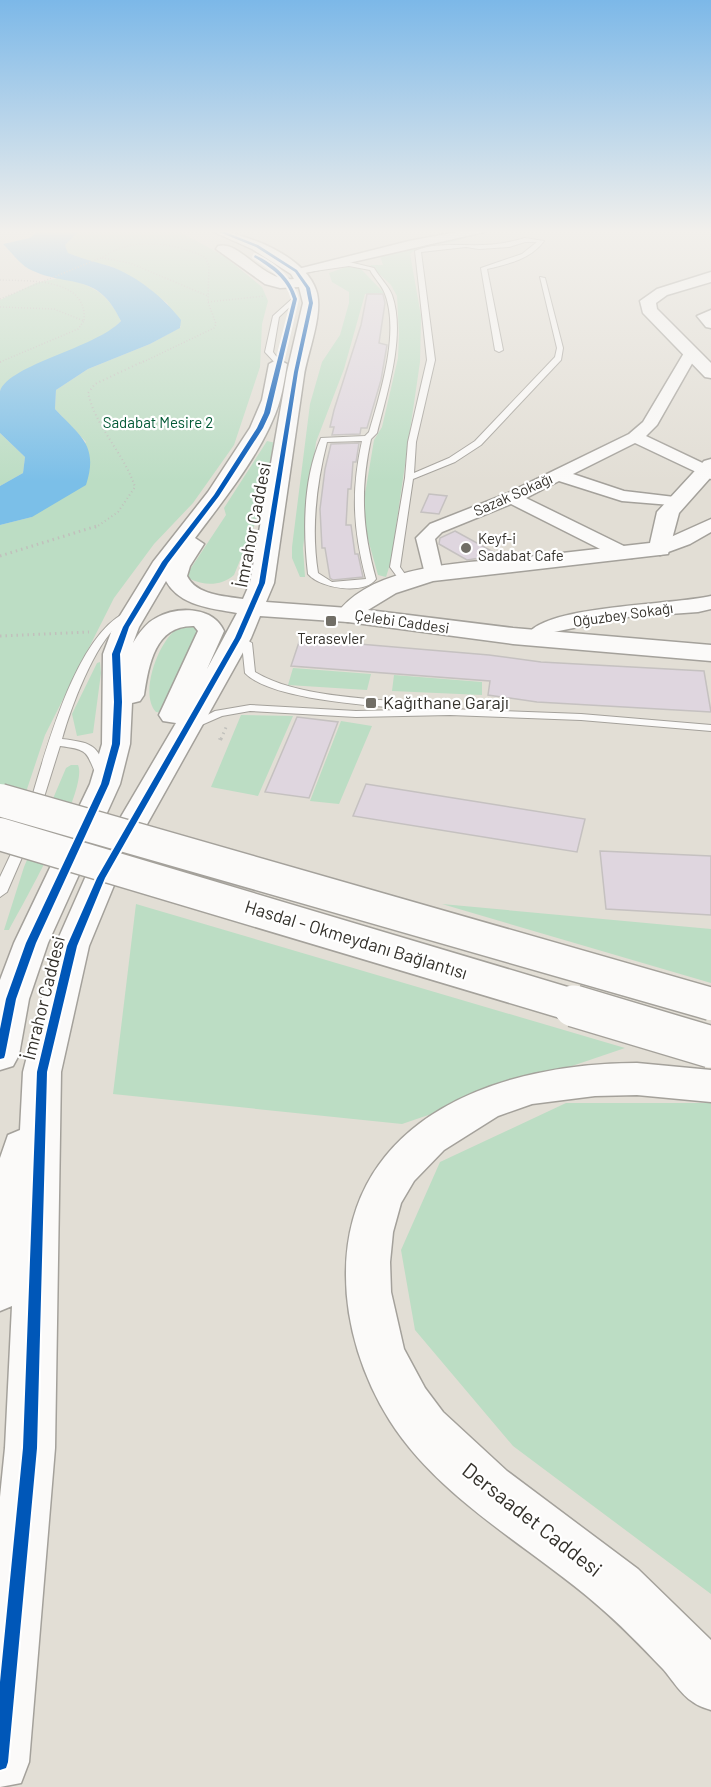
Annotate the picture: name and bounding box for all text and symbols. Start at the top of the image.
park label: Sadabat Mesire 2 [103,413,213,431]
street label: İmrahor Caddesi [229,460,275,589]
street label: Sazak Sokağı [470,469,555,519]
place label: Keyf-i Sadabat Cafe [478,529,564,564]
marker: Keyf-i Sadabat Cafe [459,541,473,555]
street label: Oğuzbey Sokağı [572,598,674,630]
street label: Çelebi Caddesi [354,605,451,637]
marker: Terasevler [324,614,338,628]
place label: Terasevler [297,629,365,647]
place label: Kağıthane Garajı [383,691,509,713]
marker: Kağıthane Garajı [364,696,378,710]
street label: Hasdal - Okmeydanı Bağlantısı [242,895,470,983]
street label: İmrahor Caddesi [17,933,69,1062]
street label: Dersaadet Caddesi [458,1457,608,1581]

